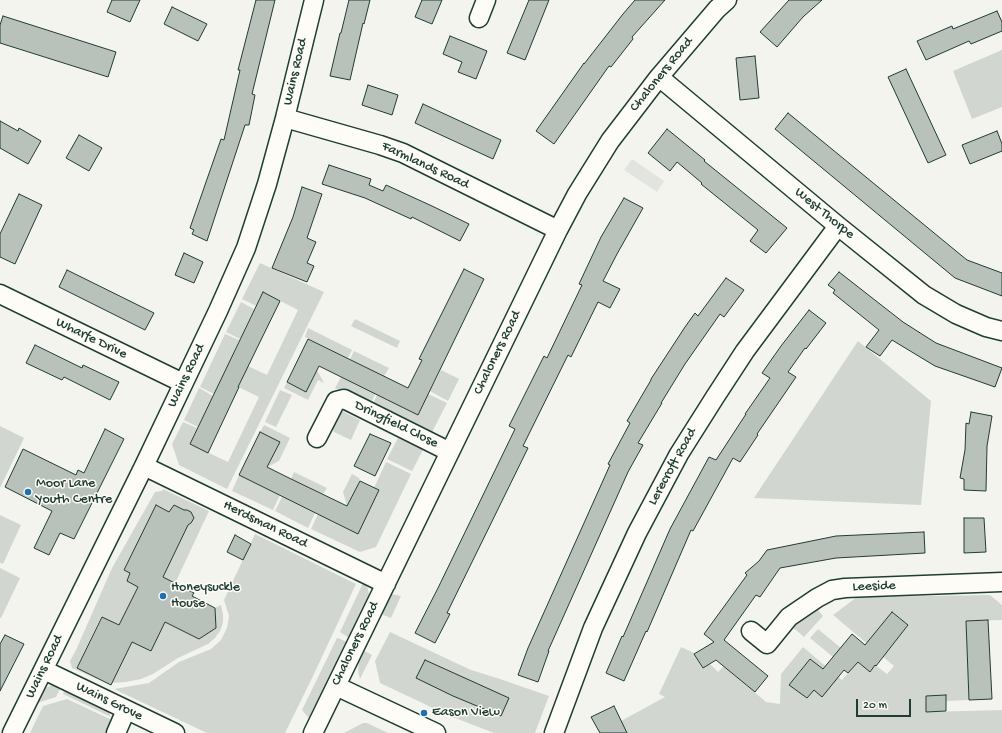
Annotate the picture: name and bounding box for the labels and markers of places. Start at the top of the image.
place label: Moor Lane Youth Centre [36,476,112,508]
marker: Moor Lane Youth Centre [23,487,33,497]
place label: Honeysuckle House [171,580,240,612]
marker: Honeysuckle House [158,591,168,601]
place label: Eason View [432,705,500,721]
marker: Eason View [419,708,429,718]

